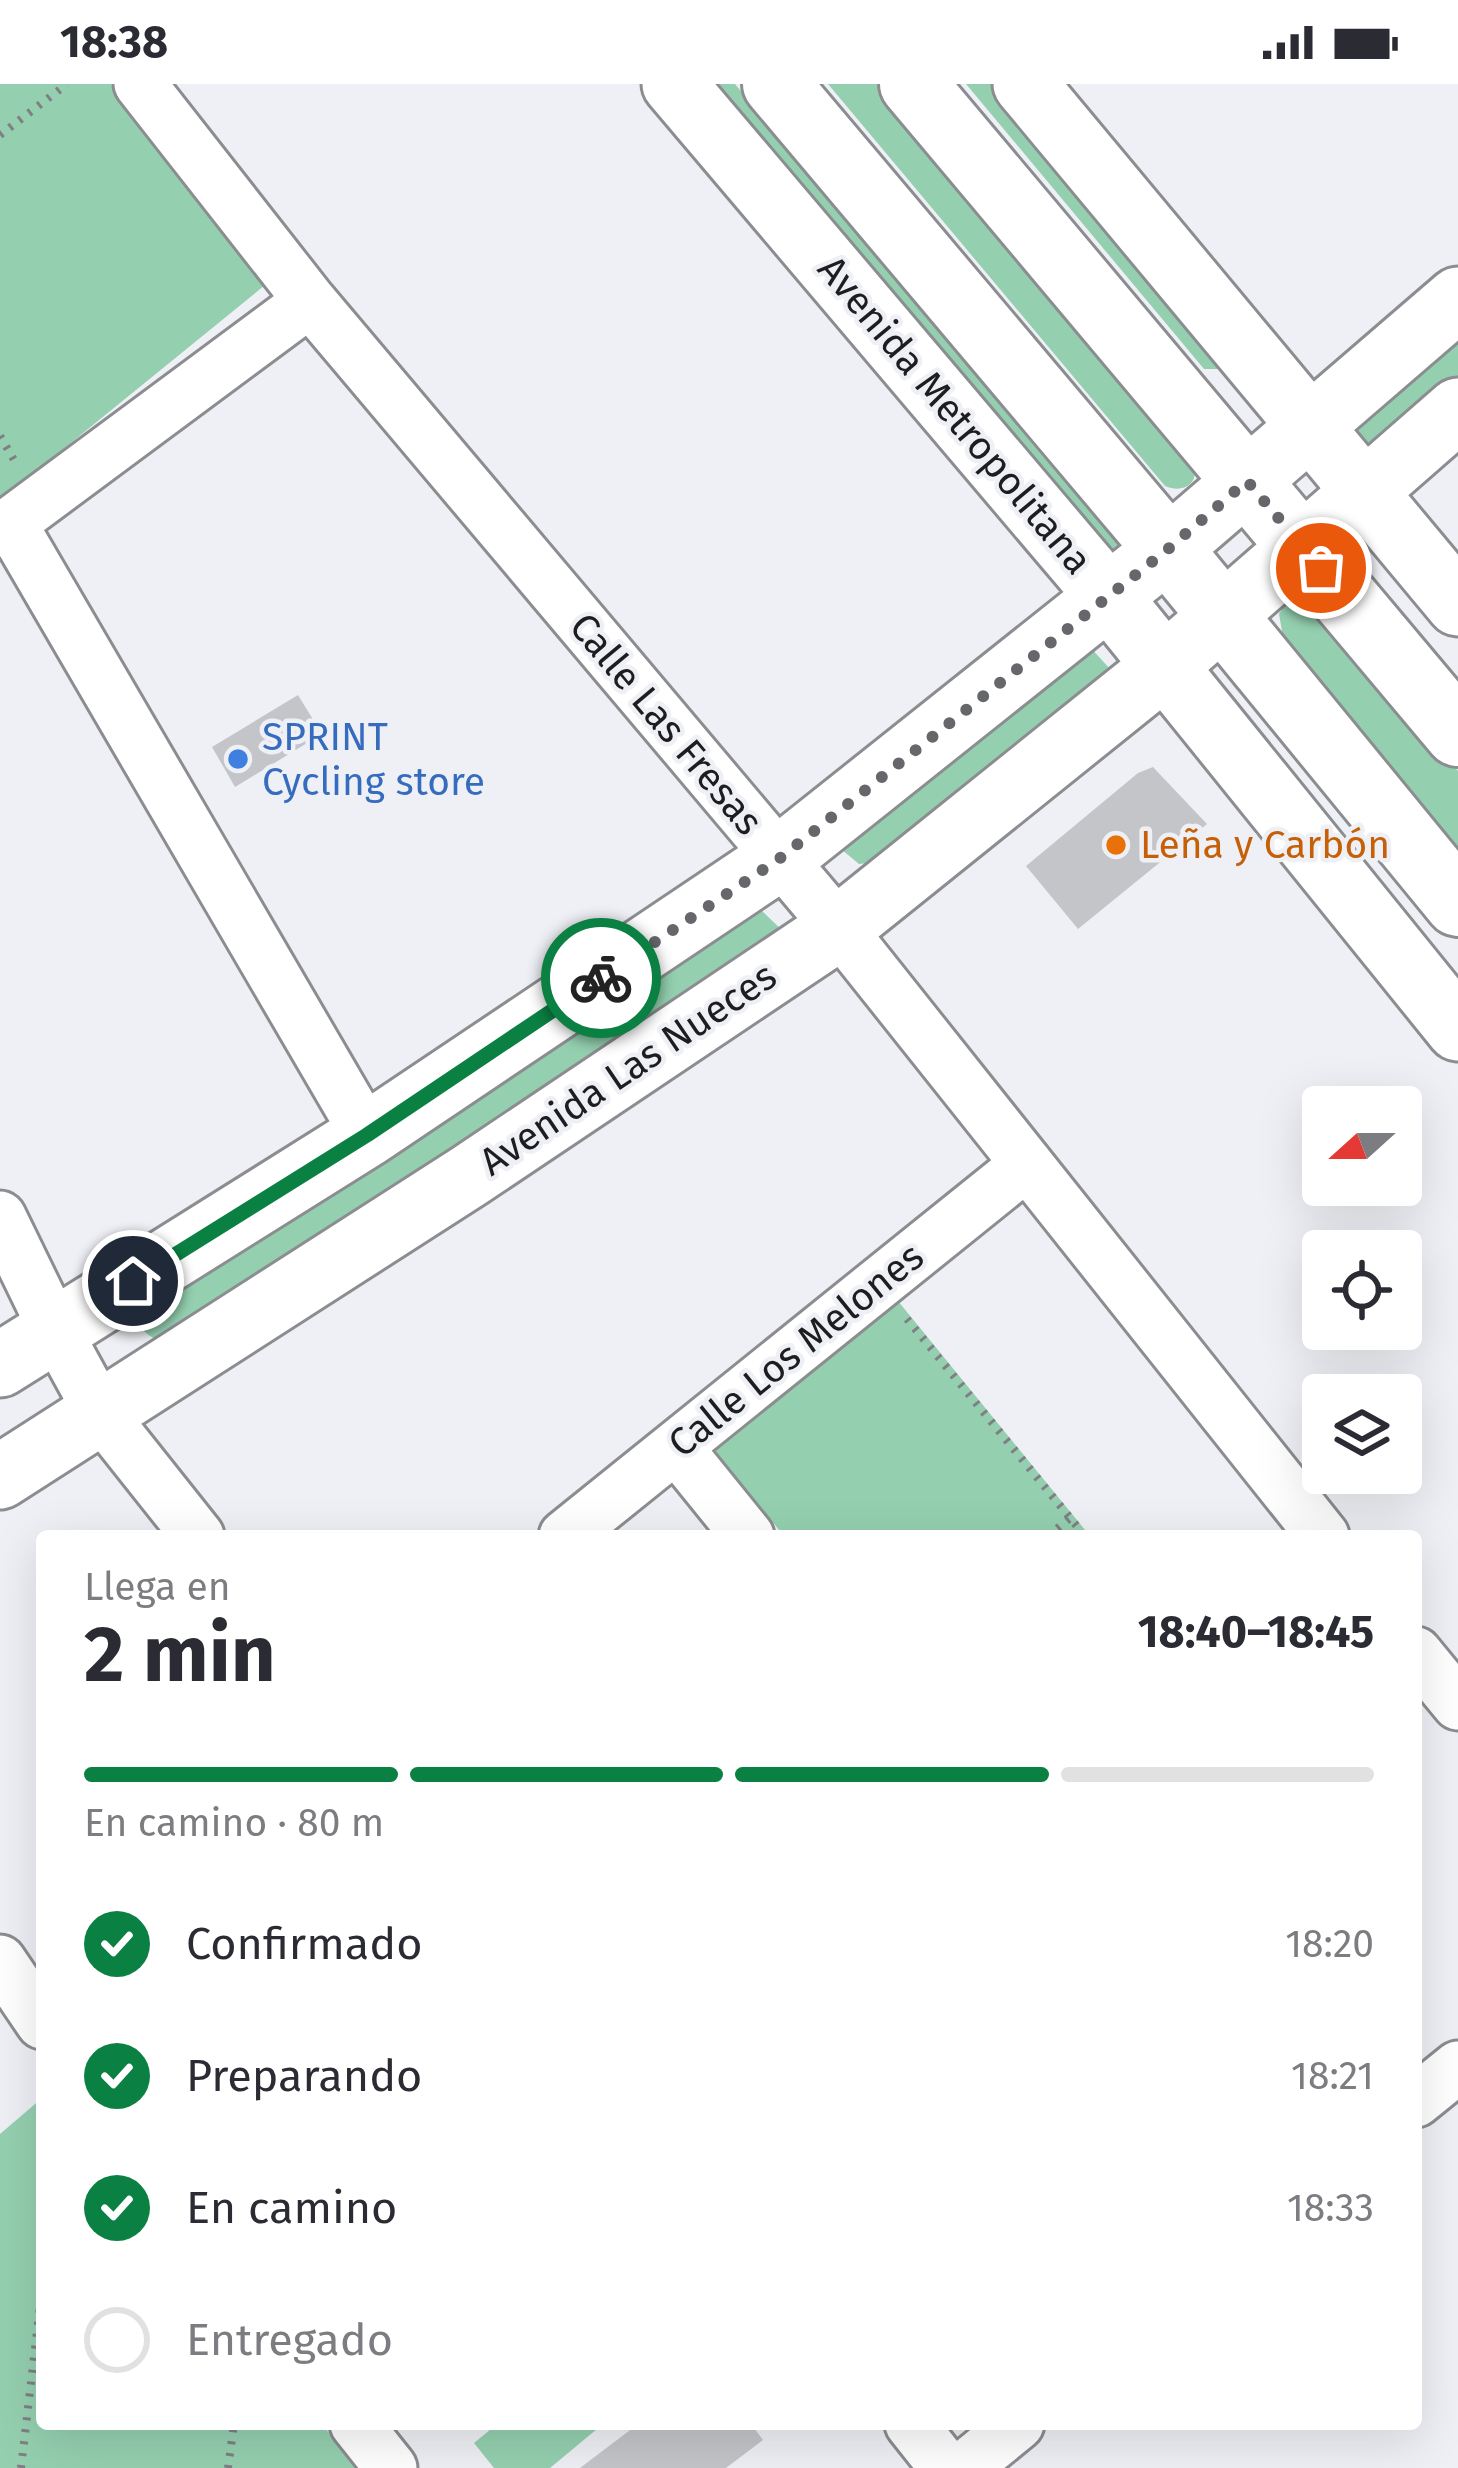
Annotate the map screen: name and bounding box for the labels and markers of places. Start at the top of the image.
pin [1270,517,1372,619]
place label: SPRINT Cycling store [262,714,485,805]
marker: SPRINT Cycling store [225,746,251,772]
place label: Leña y Carbón [1140,822,1390,868]
marker: Leña y Carbón [1103,832,1129,858]
pin [82,1230,184,1332]

